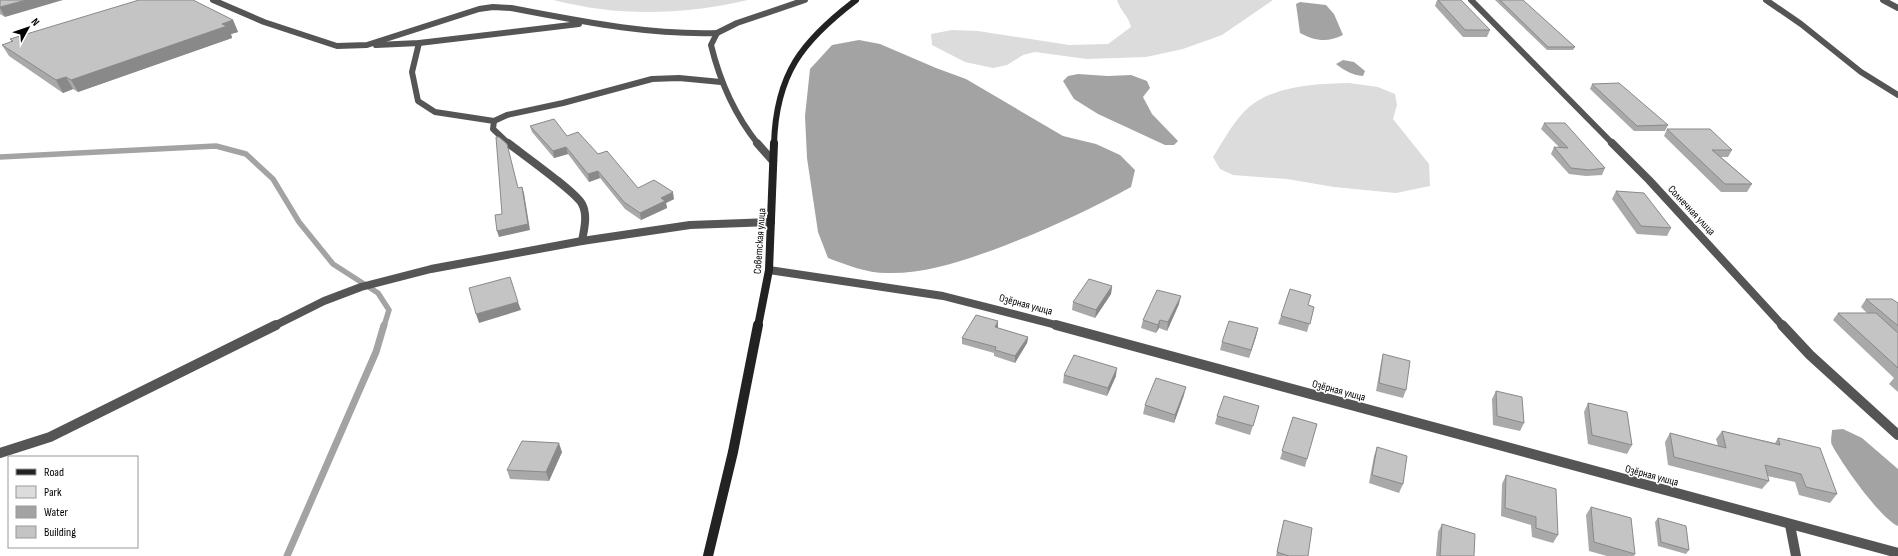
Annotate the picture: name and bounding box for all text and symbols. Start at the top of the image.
north arrow [8,8,48,48]
text: N [28,15,42,28]
street label: Солнечная улица [1665,183,1718,238]
street label: Советская улица [751,208,768,274]
street label: Озёрная улица [998,291,1054,318]
street label: Озёрная улица [1311,377,1367,404]
legend [8,456,138,548]
street label: Озёрная улица [1624,462,1680,489]
text: Road [44,465,64,480]
text: Park [44,485,62,500]
text: Water [44,505,68,520]
text: Building [44,525,76,540]

